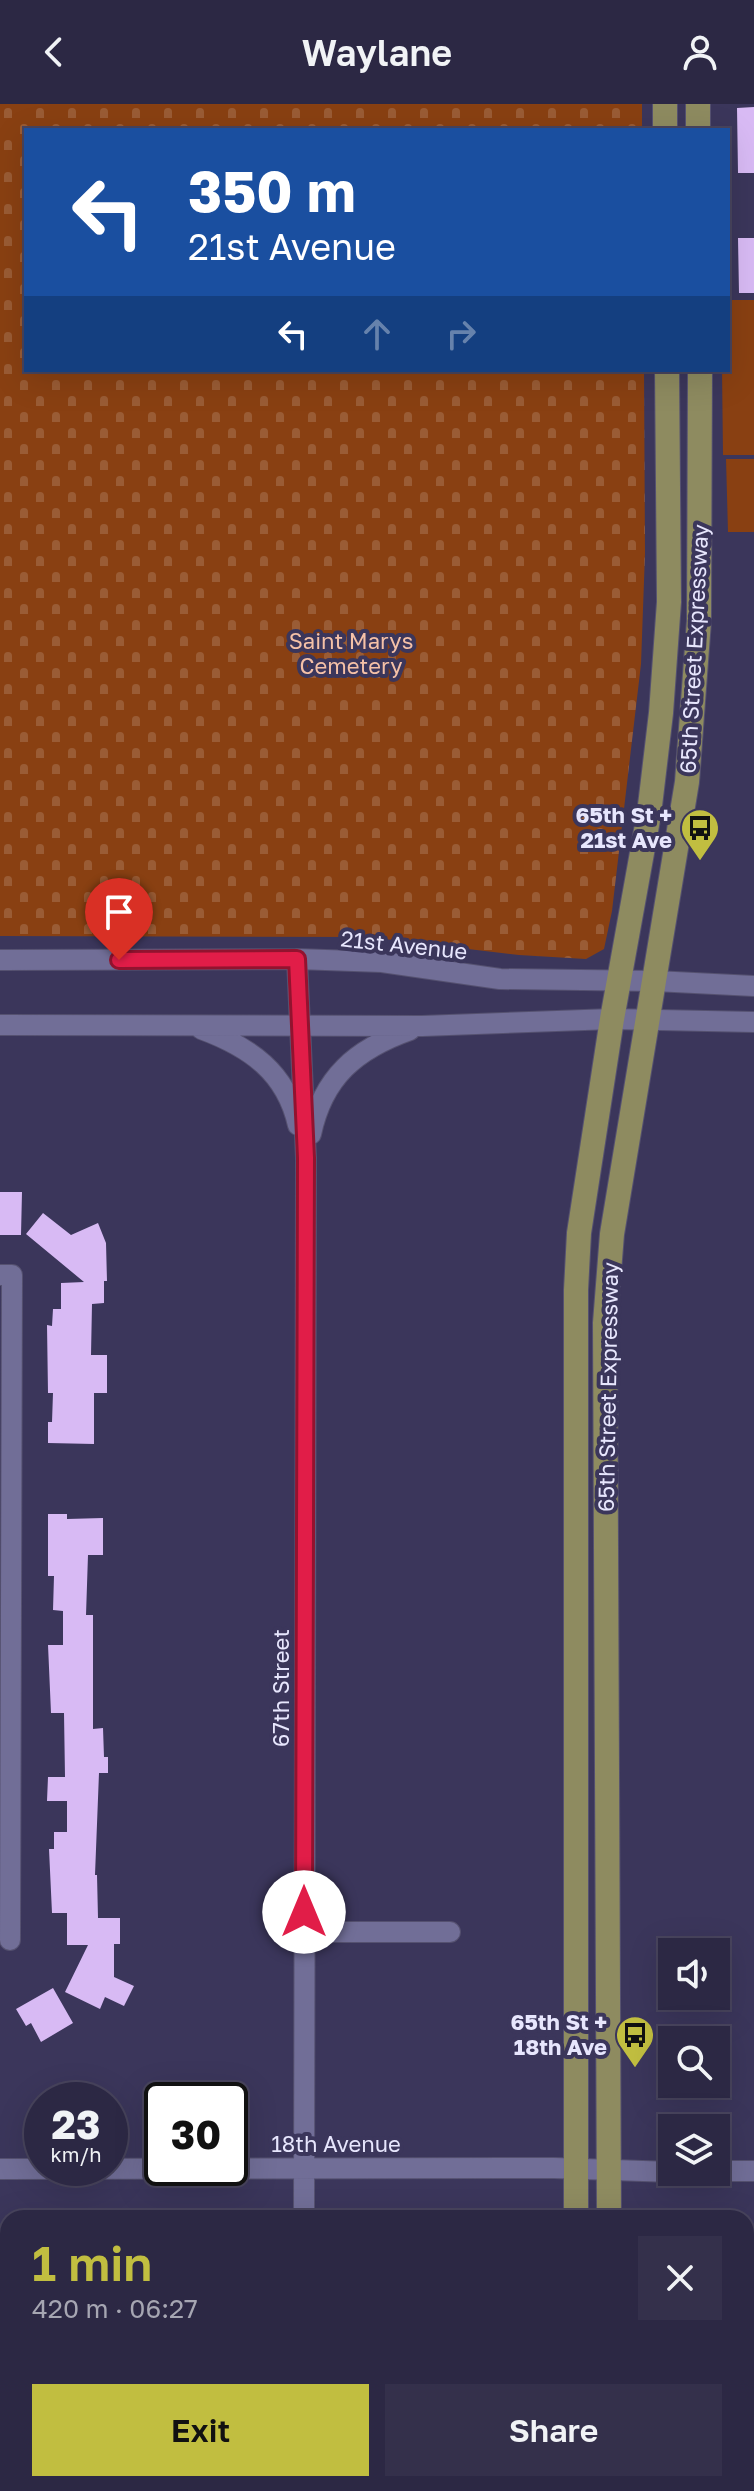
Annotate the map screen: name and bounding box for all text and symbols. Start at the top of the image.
icon: back [32,30,76,74]
icon: person [678,30,722,74]
text: Waylane [302,31,452,74]
text: 350 m [188,157,356,224]
icon: left [56,160,160,264]
text: 21st Avenue [188,225,396,268]
icon: left [271,312,315,356]
icon: ahead [355,312,399,356]
icon: right [439,312,483,356]
street label: 65th Street Expressway [673,524,714,774]
park label: Saint Marys Cemetery [289,627,413,679]
place label: 65th St + 21st Ave [575,801,672,853]
bus stop icon: 65th St + 21st Ave [679,807,721,862]
pin [85,878,153,960]
icon: arrive [97,890,141,934]
street label: 21st Avenue [339,924,469,965]
street label: 65th Street Expressway [592,1262,623,1512]
street label: 67th Street [267,1629,294,1747]
position arrow [262,1870,346,1954]
map controls [658,1938,730,2186]
button: sound [658,1938,730,2010]
place label: 65th St + 18th Ave [510,2008,607,2060]
bus stop icon: 65th St + 18th Ave [614,2014,656,2069]
button: search [658,2026,730,2098]
speed limit sign: 30 [144,2082,248,2186]
text: 23 [52,2100,100,2148]
button: layers [658,2114,730,2186]
street label: 18th Avenue [271,2130,401,2157]
text: km/h [51,2142,101,2166]
text: 1 min [32,2234,152,2292]
button: close [638,2236,722,2320]
text: 420 m · 06:27 [32,2293,198,2324]
button: Exit [32,2384,369,2476]
button: Share [385,2384,722,2476]

